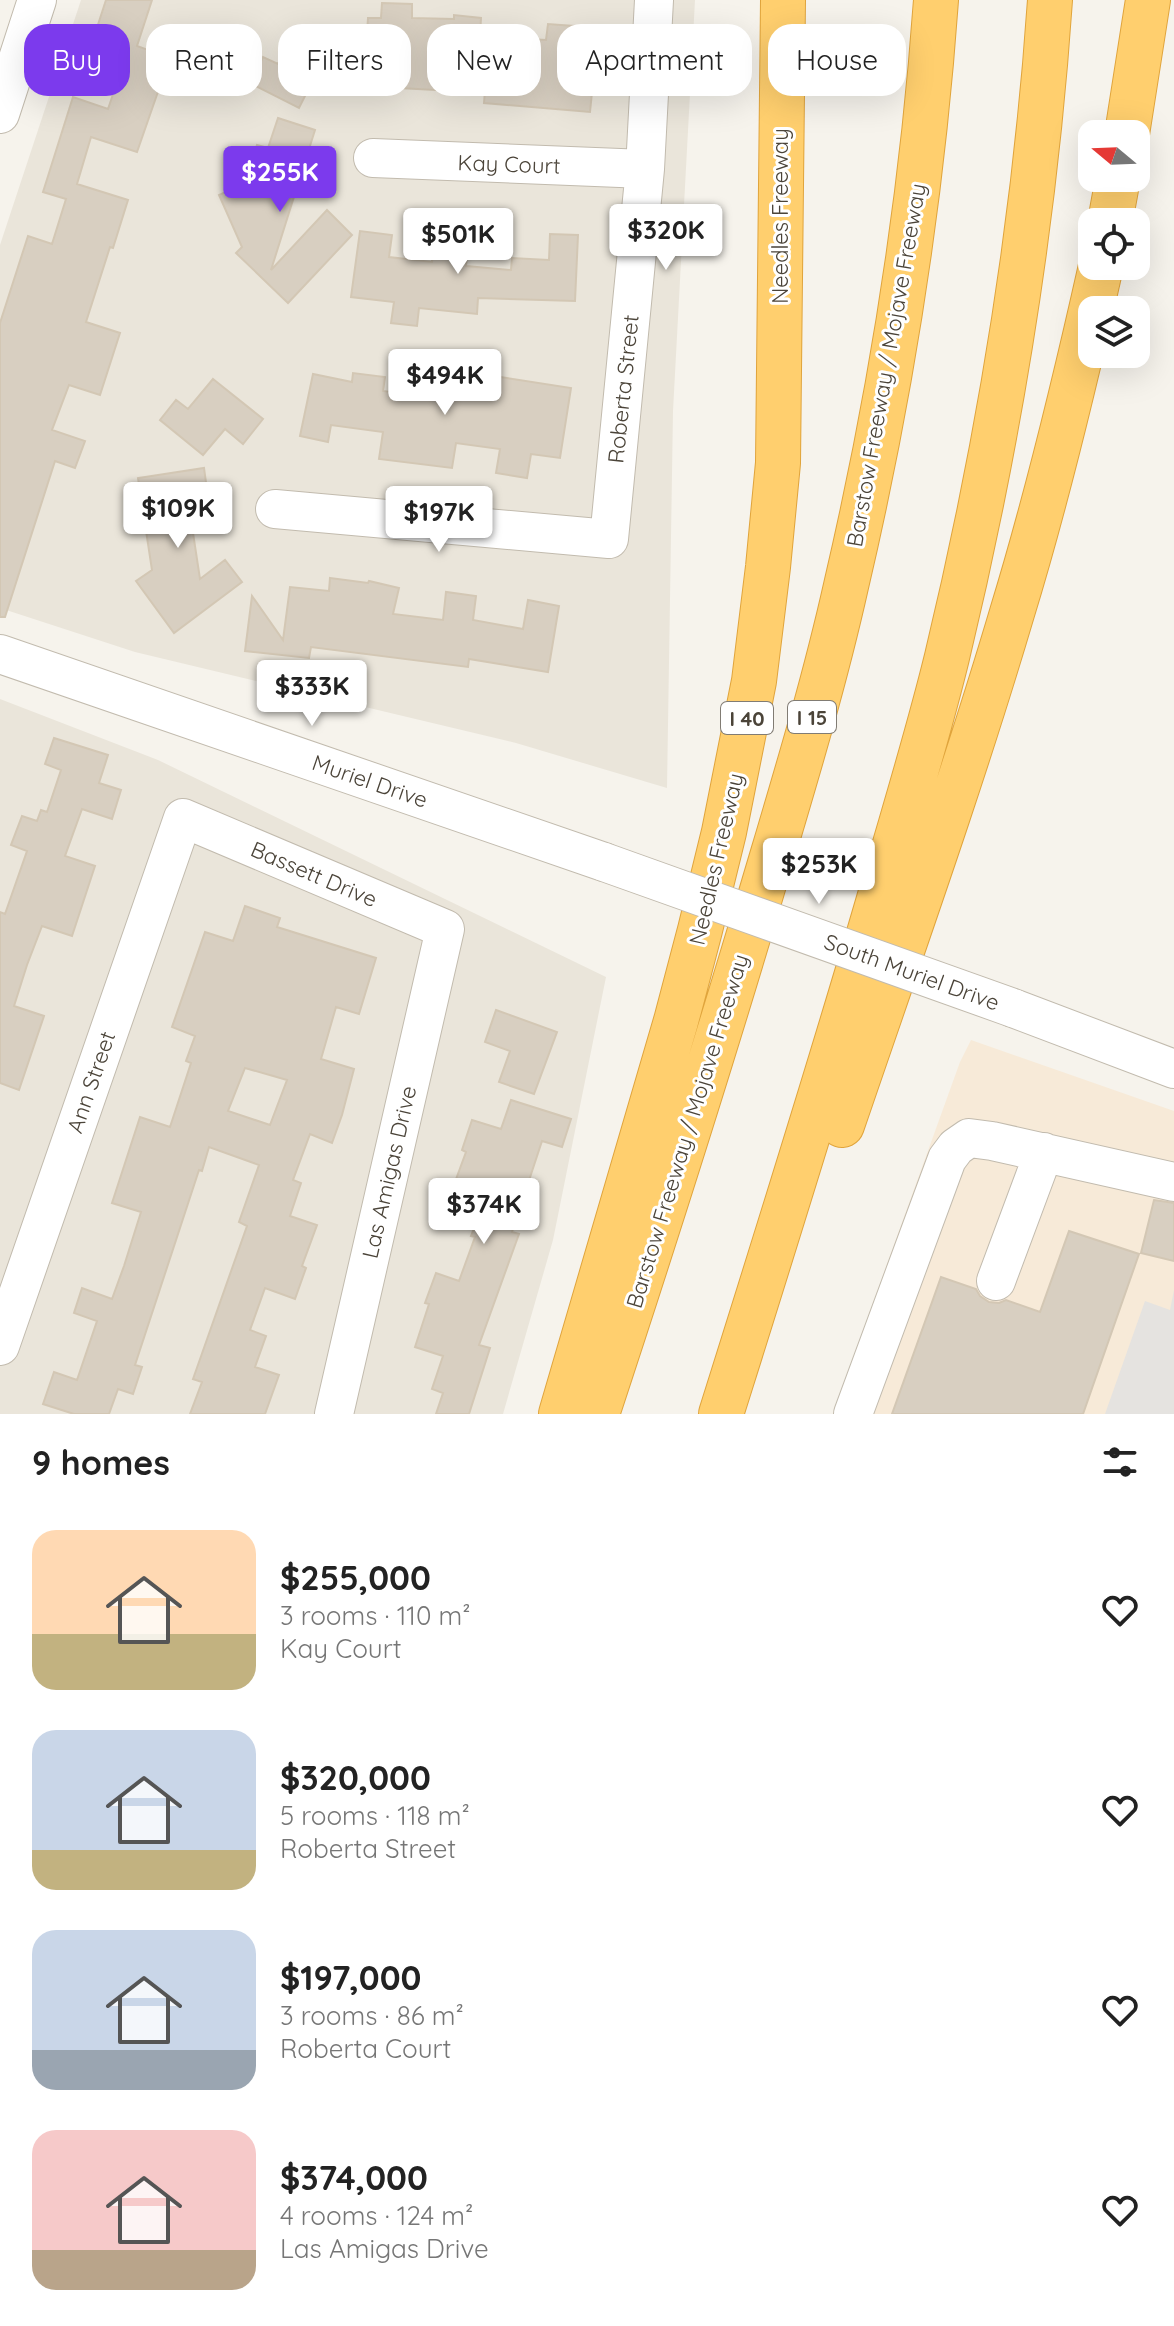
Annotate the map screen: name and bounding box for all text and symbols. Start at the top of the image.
chip: Buy [24,24,130,96]
chip: Rent [146,24,262,96]
chip: Filters [278,24,411,96]
chip: New [427,24,541,96]
chip: Apartment [557,24,752,96]
chip: House [768,24,906,96]
north arrow [1078,120,1150,192]
map controls [1078,120,1150,368]
street label: Needles Freeway [766,128,794,304]
pin: $255K [224,146,336,214]
street label: Kay Court [457,148,561,180]
text: $255K [241,155,319,188]
street label: Barstow Freeway / Mojave Freeway [840,181,932,549]
pin: $320K [610,204,722,272]
pin: $501K [402,208,514,276]
button: locate [1078,208,1150,280]
text: $320K [627,213,705,246]
text: $501K [421,217,495,250]
button: layers [1078,296,1150,368]
street label: Roberta Street [601,313,645,465]
pin: $494K [389,349,501,417]
text: $494K [406,358,484,391]
pin: $109K [122,482,234,550]
pin: $197K [383,486,495,554]
text: $109K [141,491,215,524]
text: $197K [404,495,474,528]
pin: $333K [256,660,368,728]
text: $333K [275,669,349,702]
road number: I 15 [788,701,836,733]
road number: I 40 [721,702,773,734]
street label: Muriel Drive [309,748,431,814]
street label: Needles Freeway [683,770,749,948]
street label: Bassett Drive [247,835,381,913]
pin: $253K [763,838,875,906]
text: $253K [781,847,857,880]
street label: South Muriel Drive [821,927,1003,1017]
street label: Barstow Freeway / Mojave Freeway [620,951,754,1311]
street label: Ann Street [61,1027,121,1137]
street label: Las Amigas Drive [355,1083,423,1261]
pin: $374K [428,1178,540,1246]
text: $374K [446,1187,522,1220]
icon: filters [1098,1440,1142,1484]
text: 9 homes [32,1441,170,1484]
text: $255,000 [280,1556,431,1599]
icon: home [96,1562,192,1658]
icon: heart [1098,1588,1142,1632]
text: 3 rooms · 110 m² [280,1599,471,1632]
text: Kay Court [280,1632,401,1665]
text: $320,000 [280,1756,431,1799]
icon: home [96,1762,192,1858]
icon: heart [1098,1788,1142,1832]
text: 5 rooms · 118 m² [280,1799,470,1832]
text: Roberta Street [280,1832,456,1865]
text: $197,000 [280,1956,421,1999]
icon: home [96,1962,192,2058]
icon: heart [1098,1988,1142,2032]
text: 3 rooms · 86 m² [280,1999,464,2032]
text: Roberta Court [280,2032,451,2065]
text: $374,000 [280,2156,428,2199]
icon: home [96,2162,192,2258]
icon: heart [1098,2188,1142,2232]
text: 4 rooms · 124 m² [280,2199,473,2232]
text: Las Amigas Drive [280,2232,489,2265]

